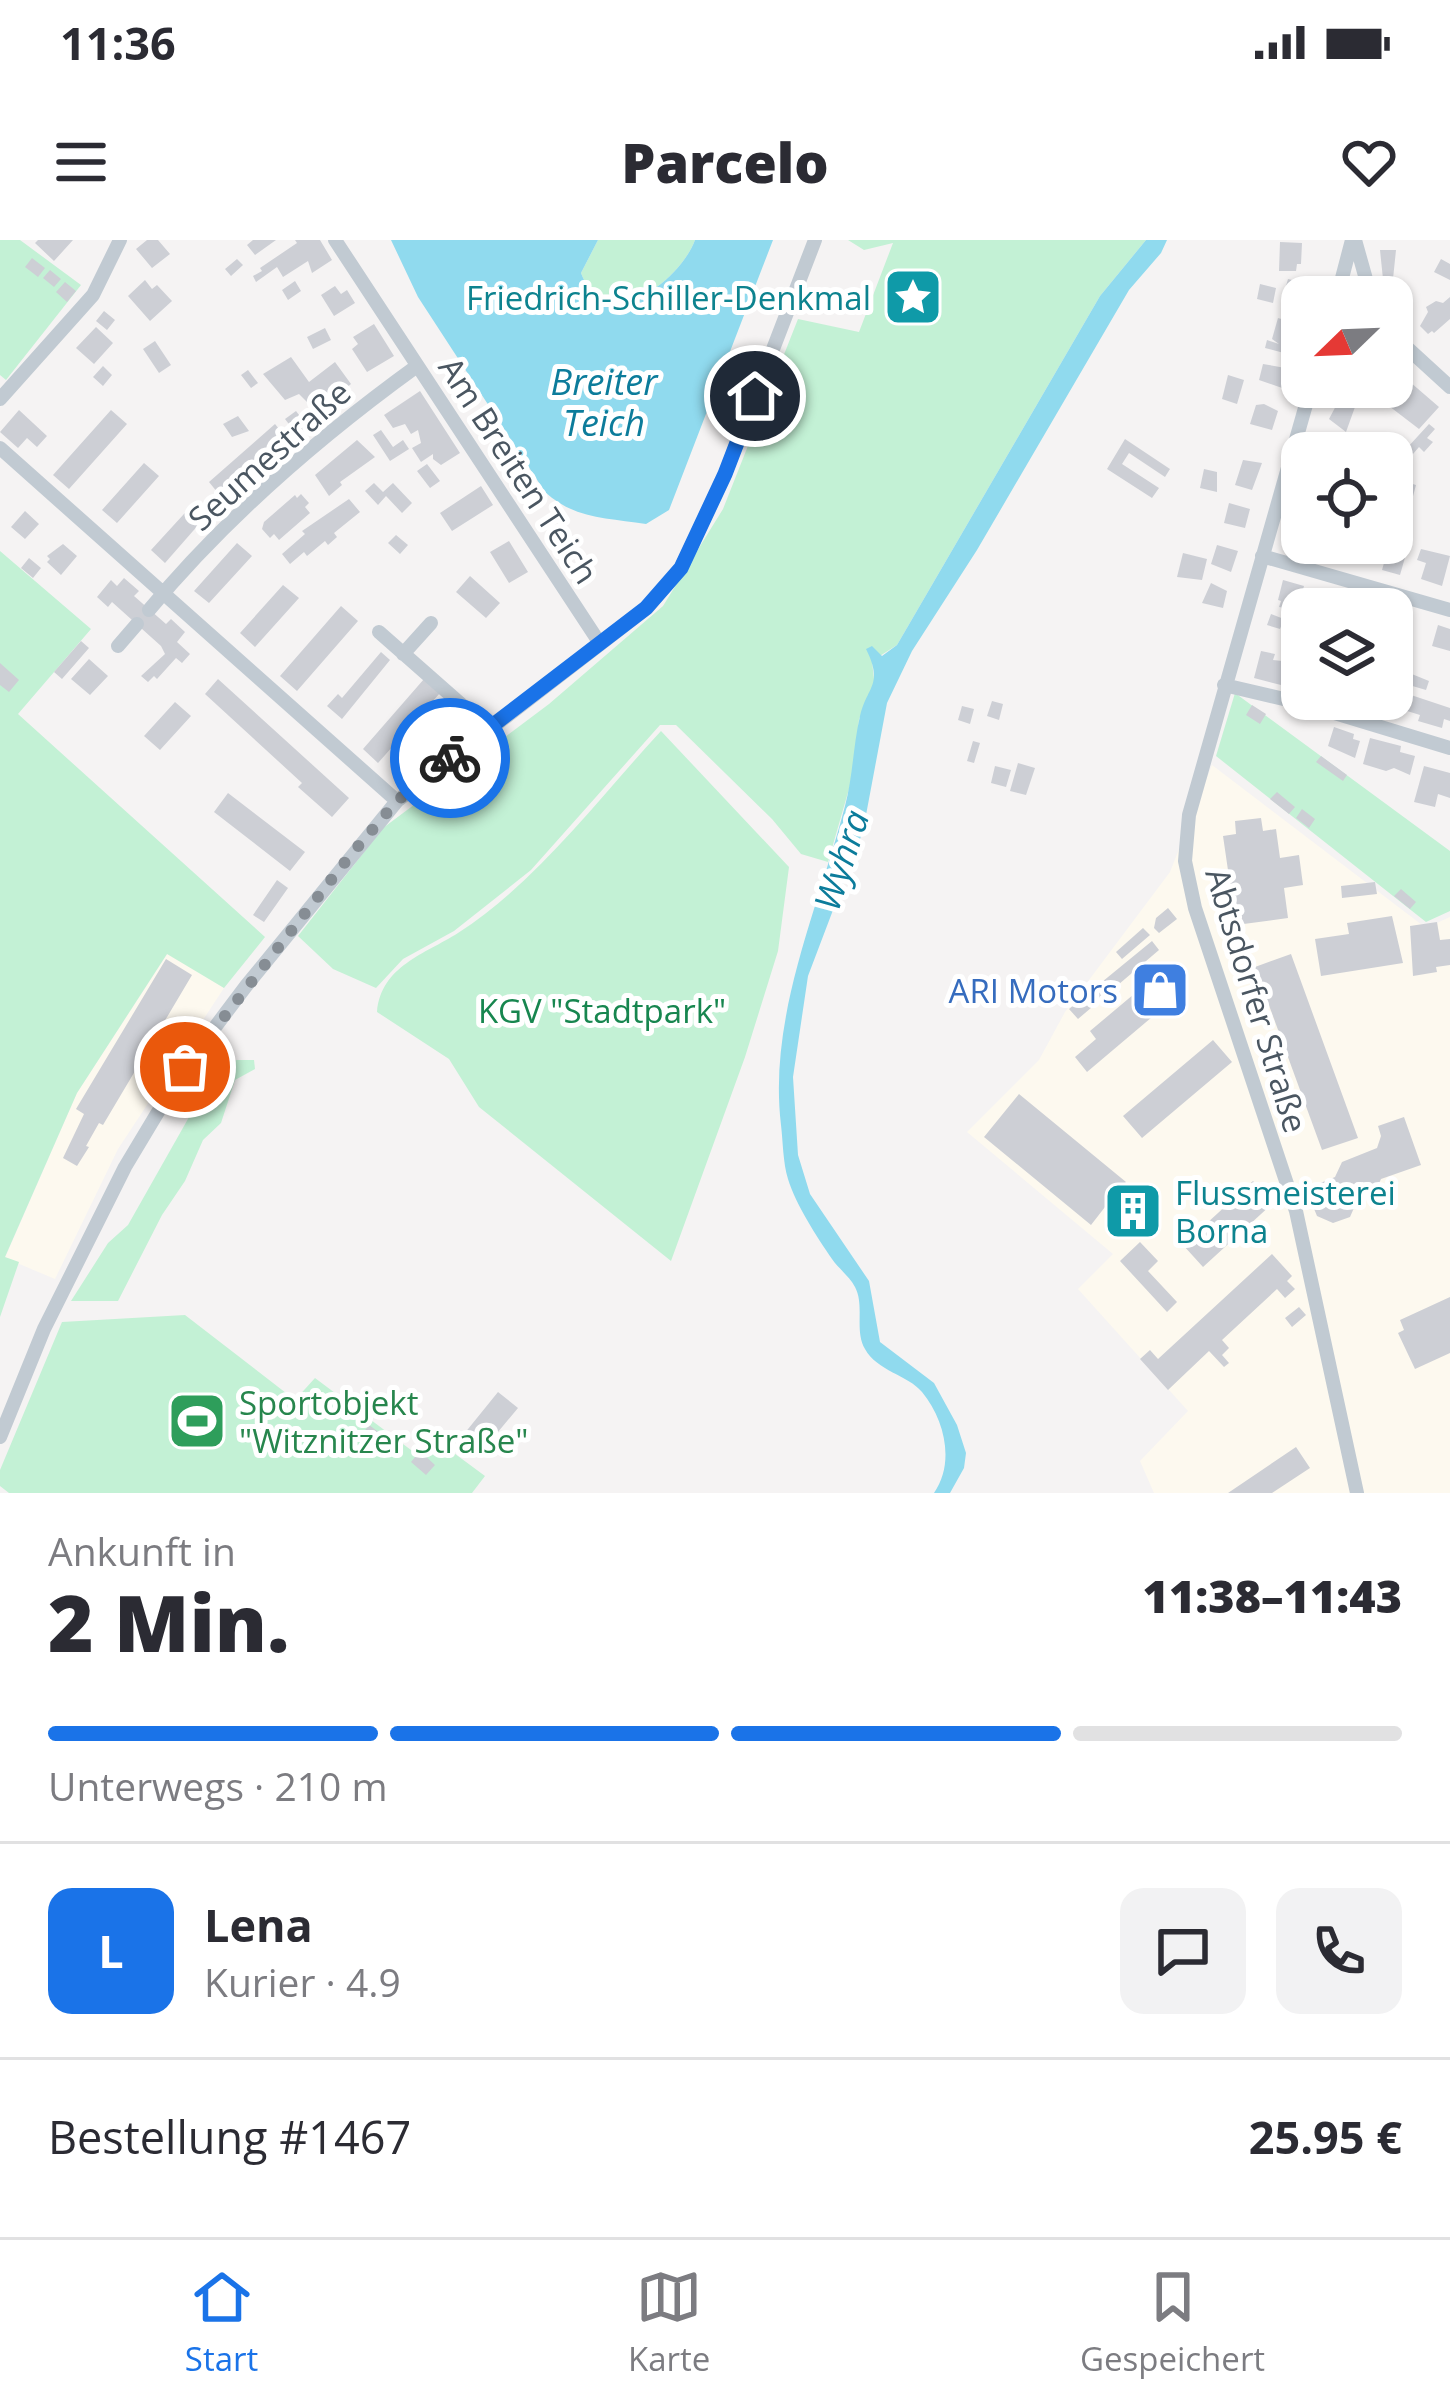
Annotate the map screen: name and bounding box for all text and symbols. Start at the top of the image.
text: 11:36 [60,12,176,73]
text: Parcelo [621,125,829,199]
icon: menu [48,129,114,195]
icon: heart [1336,129,1402,195]
place icon: Friedrich-Schiller-Denkmal [882,266,944,328]
place label: Friedrich-Schiller-Denkmal [466,275,871,320]
north arrow [1281,276,1413,408]
map controls [1281,276,1413,720]
pin [704,345,806,447]
street label: Am Breiten Teich [429,348,609,592]
water label: Breiter Teich [551,357,659,447]
icon: home [722,363,788,429]
street label: Seumestraße [178,370,360,540]
button: locate [1281,432,1413,564]
button: layers [1281,588,1413,720]
courier [390,698,510,818]
icon: bike [417,725,483,791]
water label: Wyhra [802,804,880,916]
street label: Abtsdorfer Straße [1195,862,1319,1138]
shop icon: ARI Motors [1129,959,1191,1021]
place label: ARI Motors [949,968,1118,1013]
park label: KGV "Stadtpark" [478,988,726,1033]
pin [134,1016,236,1118]
icon: bag [152,1034,218,1100]
place label: Flussmeisterei Borna [1175,1170,1396,1253]
building icon: Flussmeisterei Borna [1102,1180,1164,1242]
place label: Sportobjekt "Witznitzer Straße" [239,1380,528,1463]
sports icon: Sportobjekt "Witznitzer Straße" [166,1390,228,1452]
text: Ankunft in [48,1524,236,1577]
text: 11:38–11:43 [1143,1565,1402,1626]
text: 2 Min. [48,1569,290,1675]
text: Unterwegs · 210 m [48,1759,388,1812]
button: chat [1120,1888,1246,2014]
button: phone [1276,1888,1402,2014]
text: Lena [204,1894,313,1955]
text: L [98,1920,124,1981]
text: Kurier · 4.9 [204,1955,401,2008]
text: Bestellung #1467 [48,2106,411,2167]
text: 25.95 € [1249,2106,1402,2167]
tab: Start [185,2264,258,2381]
tab: Karte [628,2264,710,2381]
tab: Gespeichert [1080,2264,1265,2381]

